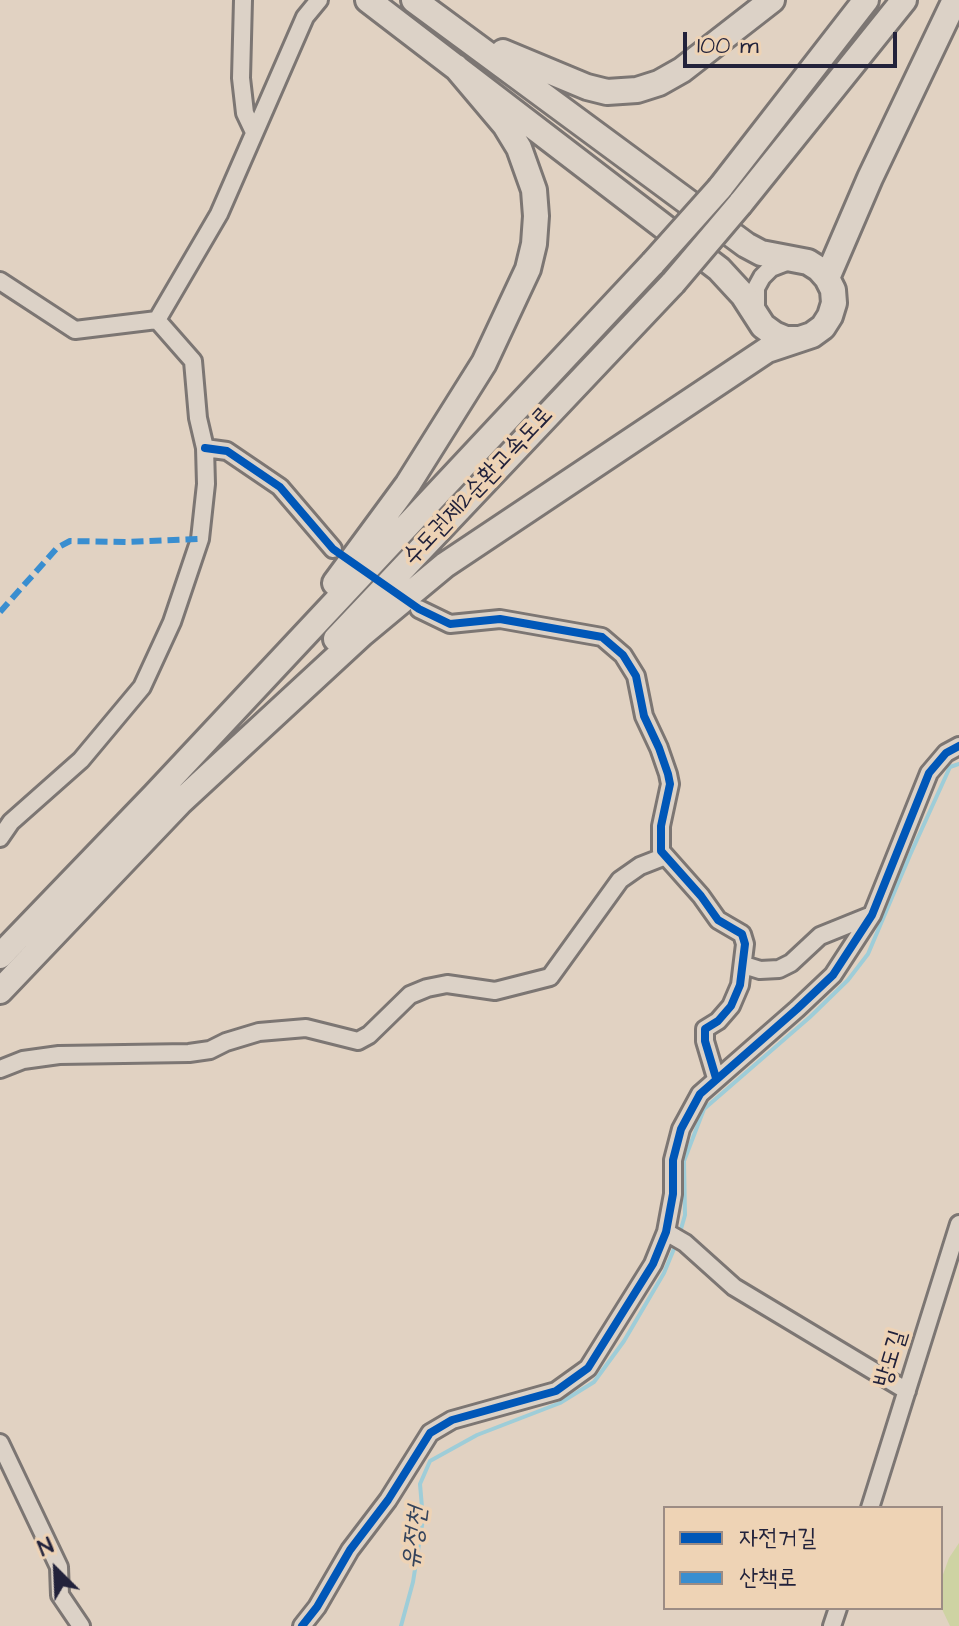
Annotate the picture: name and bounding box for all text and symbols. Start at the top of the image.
scale bar [687,16,901,66]
text: 100 m [697,29,759,63]
street label: 수도권제2순환고속도로 [398,402,560,572]
street label: 방도길 [870,1327,914,1391]
water label: 유정천 [397,1505,435,1571]
legend [663,1506,943,1610]
text: 자전거길 [739,1521,816,1555]
north arrow [16,1530,96,1610]
text: N [33,1531,59,1565]
text: 산책로 [739,1561,797,1595]

